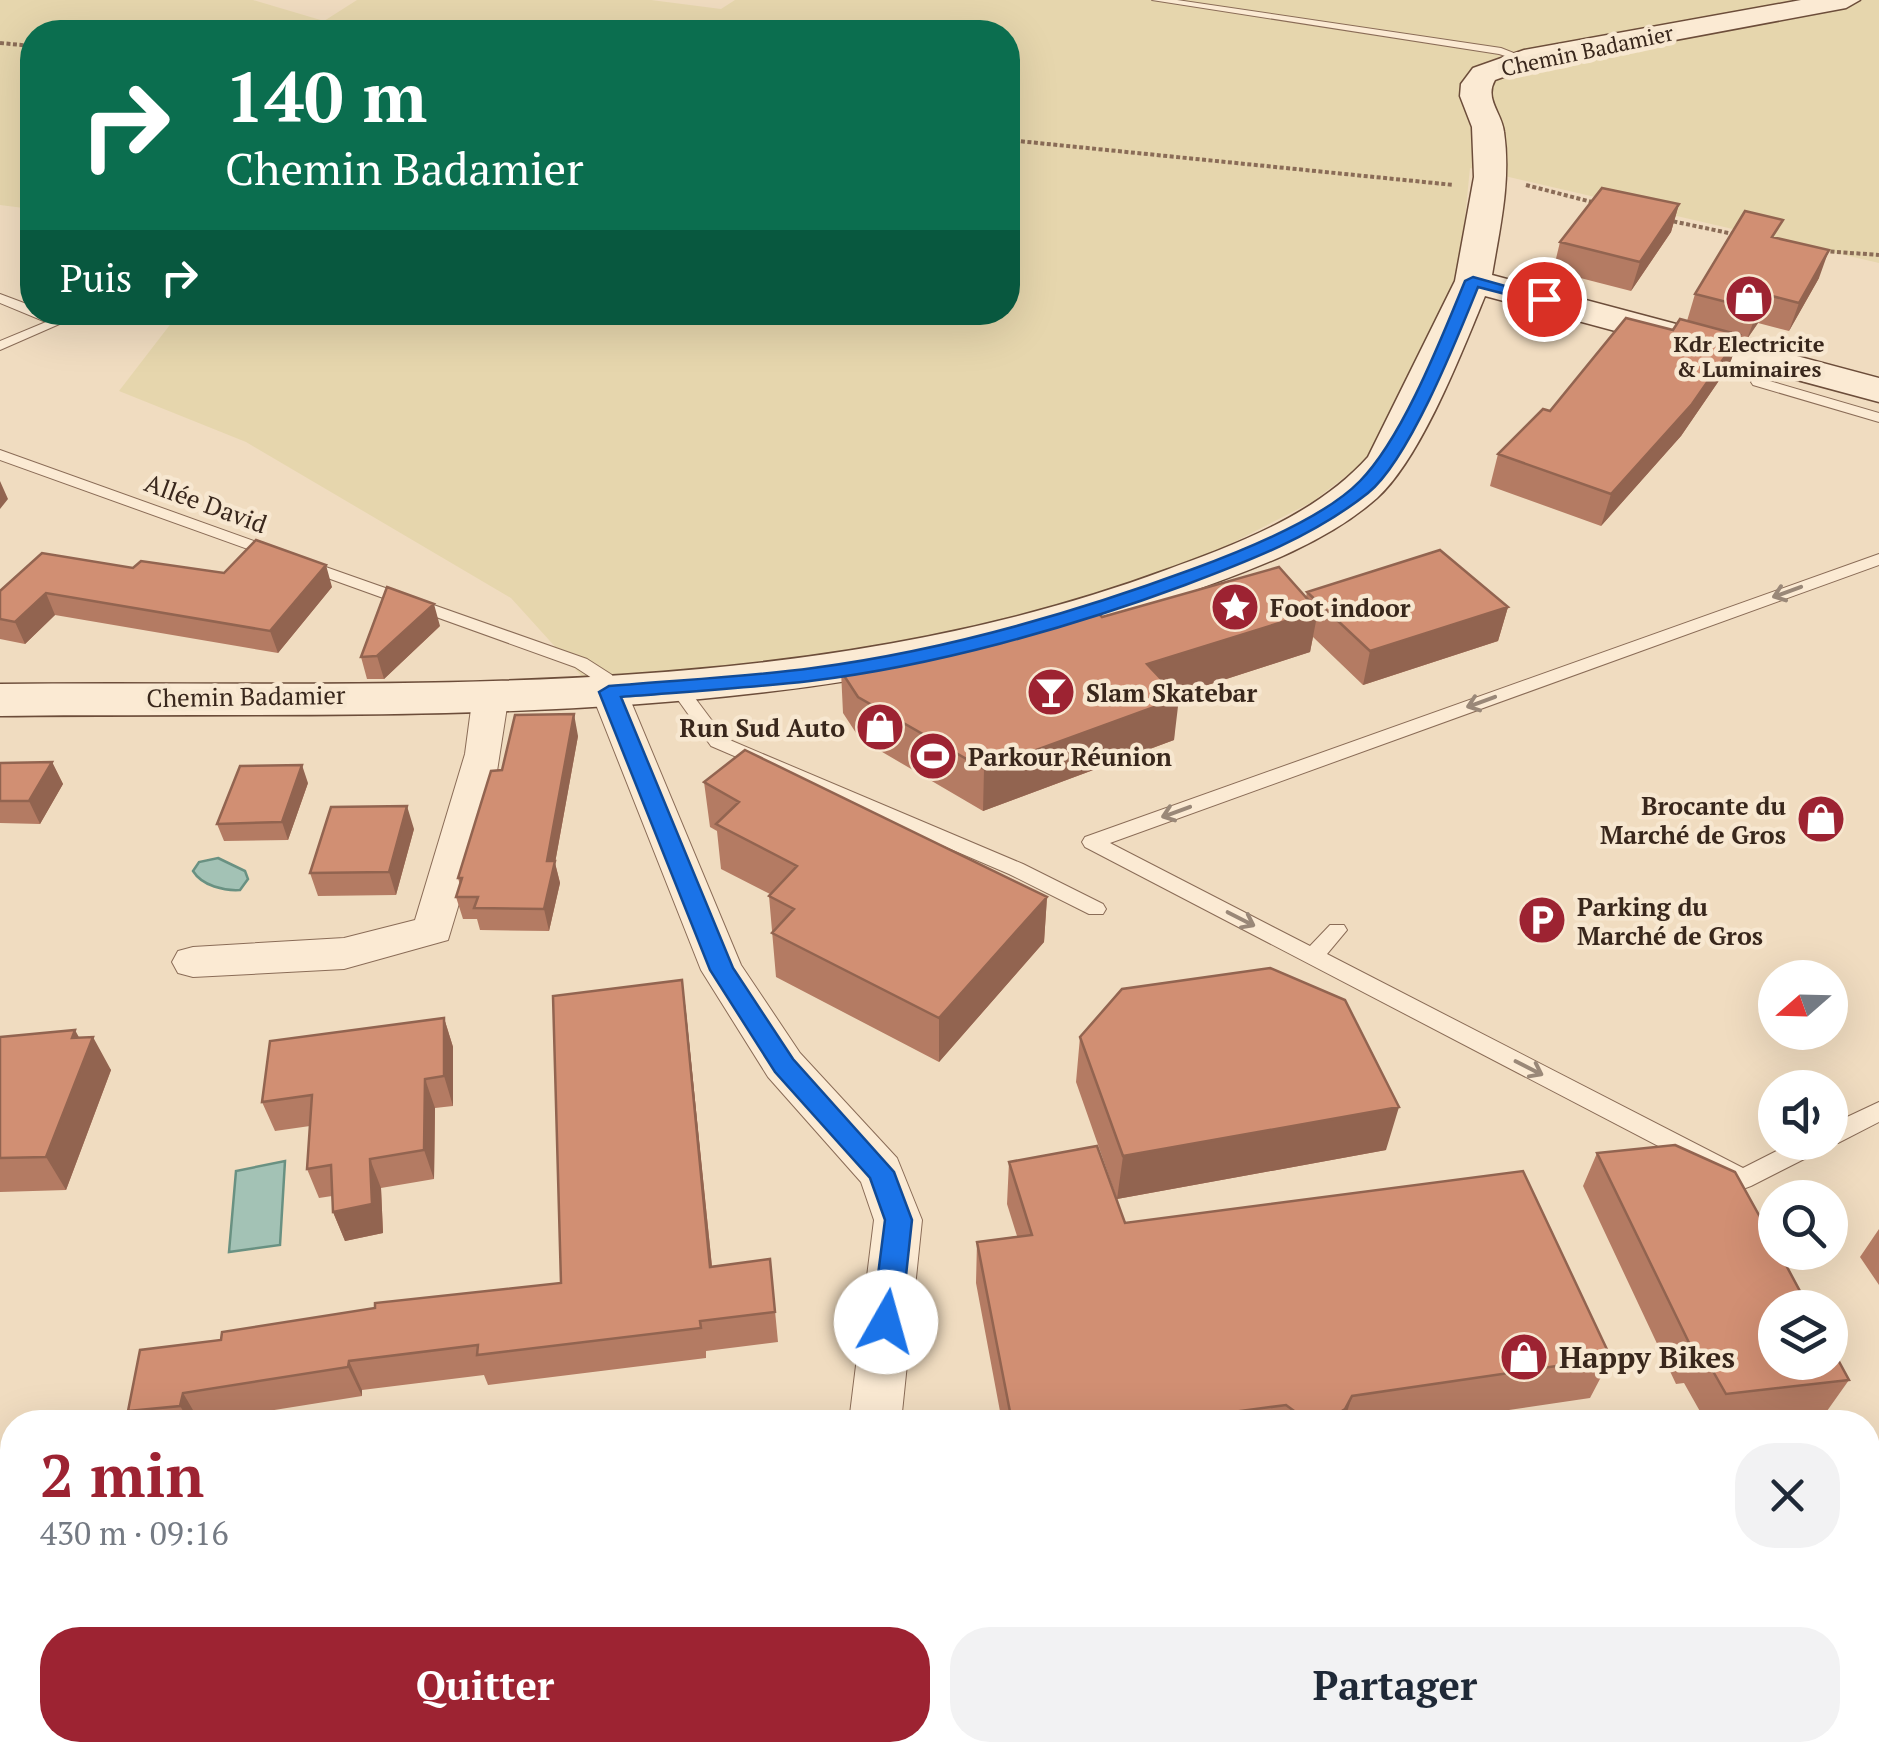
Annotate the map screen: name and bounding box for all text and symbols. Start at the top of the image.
street label: Chemin Badamier [1498,17,1676,82]
text: 140 m [225,49,427,142]
icon: right [60,60,190,190]
text: Chemin Badamier [225,138,583,198]
icon: right [152,250,207,305]
text: Puis [60,253,132,303]
pin [1502,257,1587,342]
icon: arrive [1517,272,1572,327]
shop icon: Kdr Electricite & Luminaires [1723,273,1775,325]
place label: Kdr Electricite & Luminaires [1673,329,1825,383]
street label: Allée David [140,466,272,540]
place icon: Foot indoor [1209,581,1261,633]
one-way arrow [1773,584,1804,602]
place label: Foot indoor [1270,591,1411,624]
bar icon: Slam Skatebar [1025,666,1077,718]
place label: Slam Skatebar [1086,676,1258,709]
street label: Chemin Badamier [146,678,346,714]
one-way arrow [1467,694,1498,712]
shop icon: Run Sud Auto [854,701,906,753]
place label: Run Sud Auto [680,711,845,744]
sports icon: Parkour Réunion [907,730,959,782]
place label: Parkour Réunion [968,740,1172,773]
place label: Brocante du Marché de Gros [1600,789,1786,851]
shop icon: Brocante du Marché de Gros [1795,793,1847,845]
one-way arrow [1161,804,1192,822]
place label: Parking du Marché de Gros [1577,890,1763,952]
parking icon: Parking du Marché de Gros [1516,894,1568,946]
one-way arrow [1225,910,1255,929]
north arrow [1758,960,1848,1050]
map controls [1758,960,1848,1380]
one-way arrow [1514,1059,1544,1078]
button: sound [1758,1070,1848,1160]
button: search [1758,1180,1848,1270]
position arrow [834,1270,938,1374]
button: layers [1758,1290,1848,1380]
shop icon: Happy Bikes [1498,1331,1550,1383]
place label: Happy Bikes [1559,1337,1735,1377]
text: 2 min [40,1435,204,1514]
button: close [1735,1443,1840,1548]
text: 430 m · 09:16 [40,1512,228,1554]
button: Quitter [40,1627,930,1742]
button: Partager [950,1627,1840,1742]

